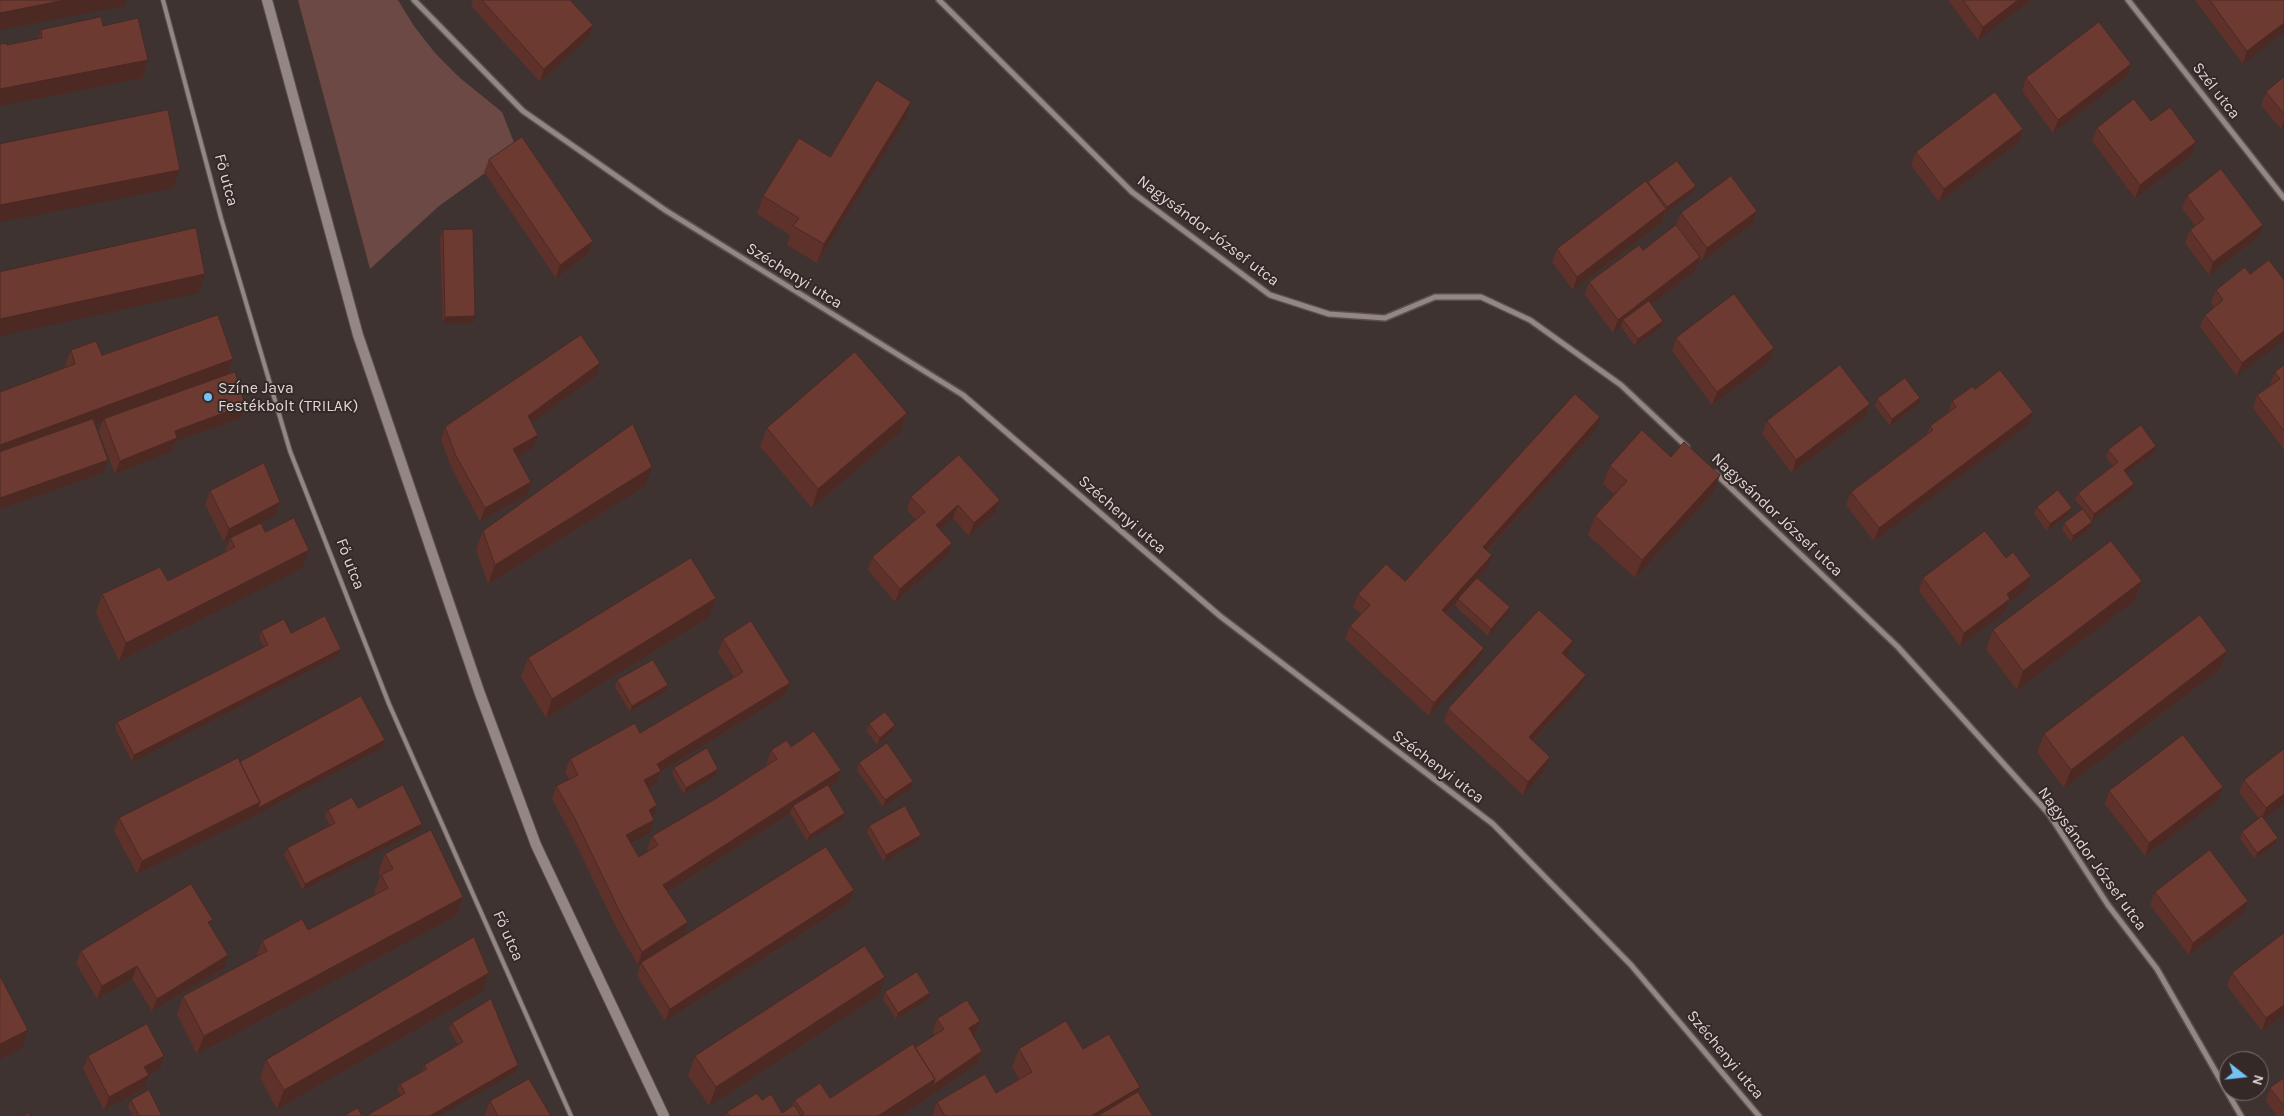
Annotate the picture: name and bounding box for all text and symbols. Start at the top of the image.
street label: Szél utca [2188,59,2244,123]
street label: Fő utca [210,152,242,208]
street label: Nagysándor József utca [1133,171,1283,291]
street label: Széchenyi utca [742,239,846,313]
place label: Színe Java Festékbolt (TRILAK) [218,378,358,416]
marker: Színe Java Festékbolt (TRILAK) [202,391,214,403]
street label: Nagysándor József utca [1707,449,1847,581]
street label: Széchenyi utca [1074,472,1170,558]
street label: Fő utca [331,536,369,592]
street label: Széchenyi utca [1388,726,1488,808]
street label: Nagysándor József utca [2033,784,2151,934]
street label: Fő utca [488,908,528,964]
street label: Széchenyi utca [1682,1007,1768,1103]
north arrow [2219,1051,2269,1101]
text: N [2248,1073,2267,1087]

